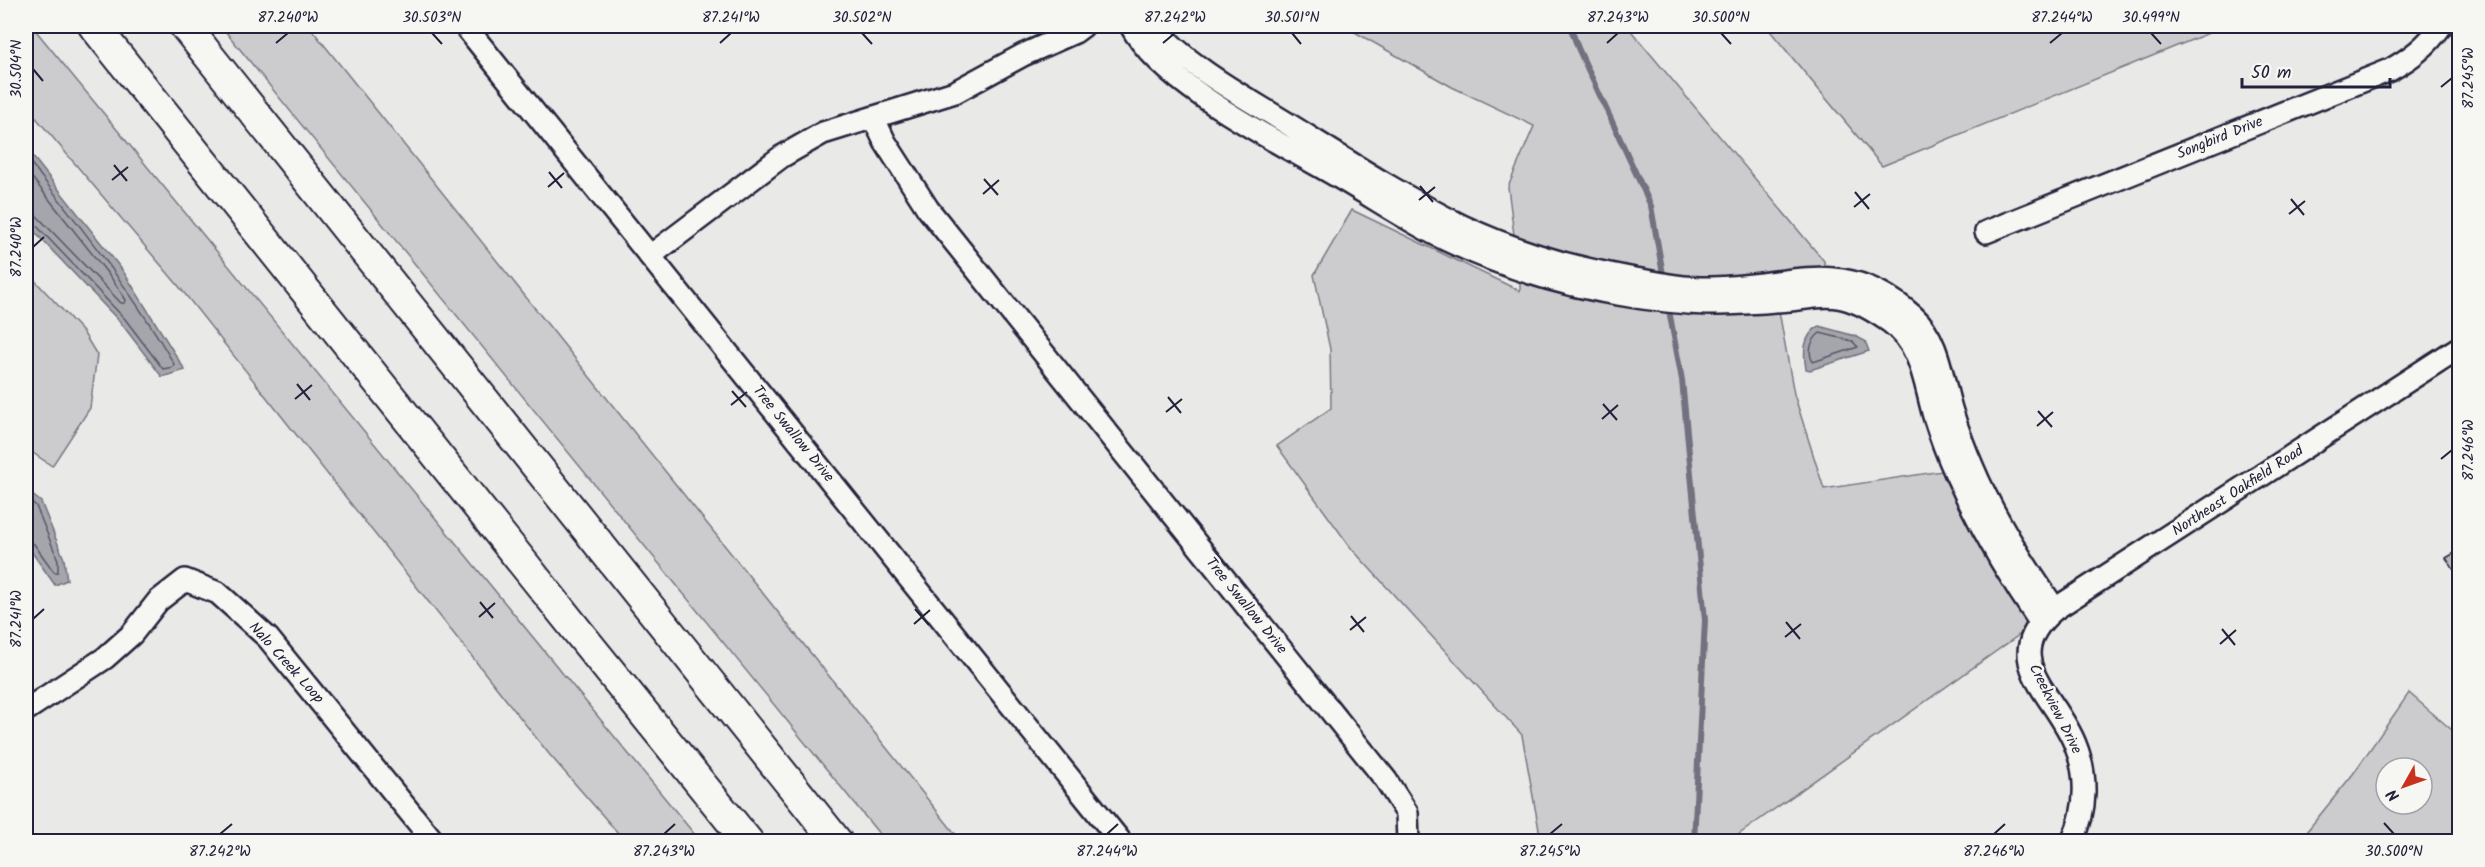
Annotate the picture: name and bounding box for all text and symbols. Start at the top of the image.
text: 87.240°W [258,6,319,30]
text: 30.503°N [403,6,461,30]
text: 87.241°W [702,6,760,30]
text: 30.502°N [832,6,892,30]
text: 87.242°W [1144,6,1206,30]
text: 30.501°N [1264,6,1320,30]
text: 87.243°W [1587,6,1649,30]
text: 30.500°N [1692,6,1750,30]
text: 87.244°W [2031,6,2093,30]
text: 30.499°N [2122,6,2180,30]
text: 30.504°N [5,40,29,98]
text: 87.245°W [2457,47,2481,109]
scale bar [2242,51,2390,89]
text: 50 m [2251,59,2291,88]
street label: Songbird Drive [2173,110,2267,166]
text: 87.240°W [5,216,29,277]
street label: Tree Swallow Drive [746,380,840,488]
text: 87.246°W [2457,419,2481,481]
street label: Northeast Oakfield Road [2167,439,2309,543]
street label: Tree Swallow Drive [1199,552,1293,660]
text: 87.241°W [5,590,29,648]
street label: Nalo Creek Loop [243,617,329,709]
street label: Creekview Drive [2022,660,2088,759]
north arrow [2374,756,2434,816]
text: N [2381,783,2406,807]
text: 87.242°W [189,840,251,864]
text: 87.243°W [633,840,695,864]
text: 87.244°W [1076,840,1138,864]
text: 87.245°W [1519,840,1581,864]
text: 87.246°W [1963,840,2025,864]
text: 30.500°N [2365,840,2423,864]

